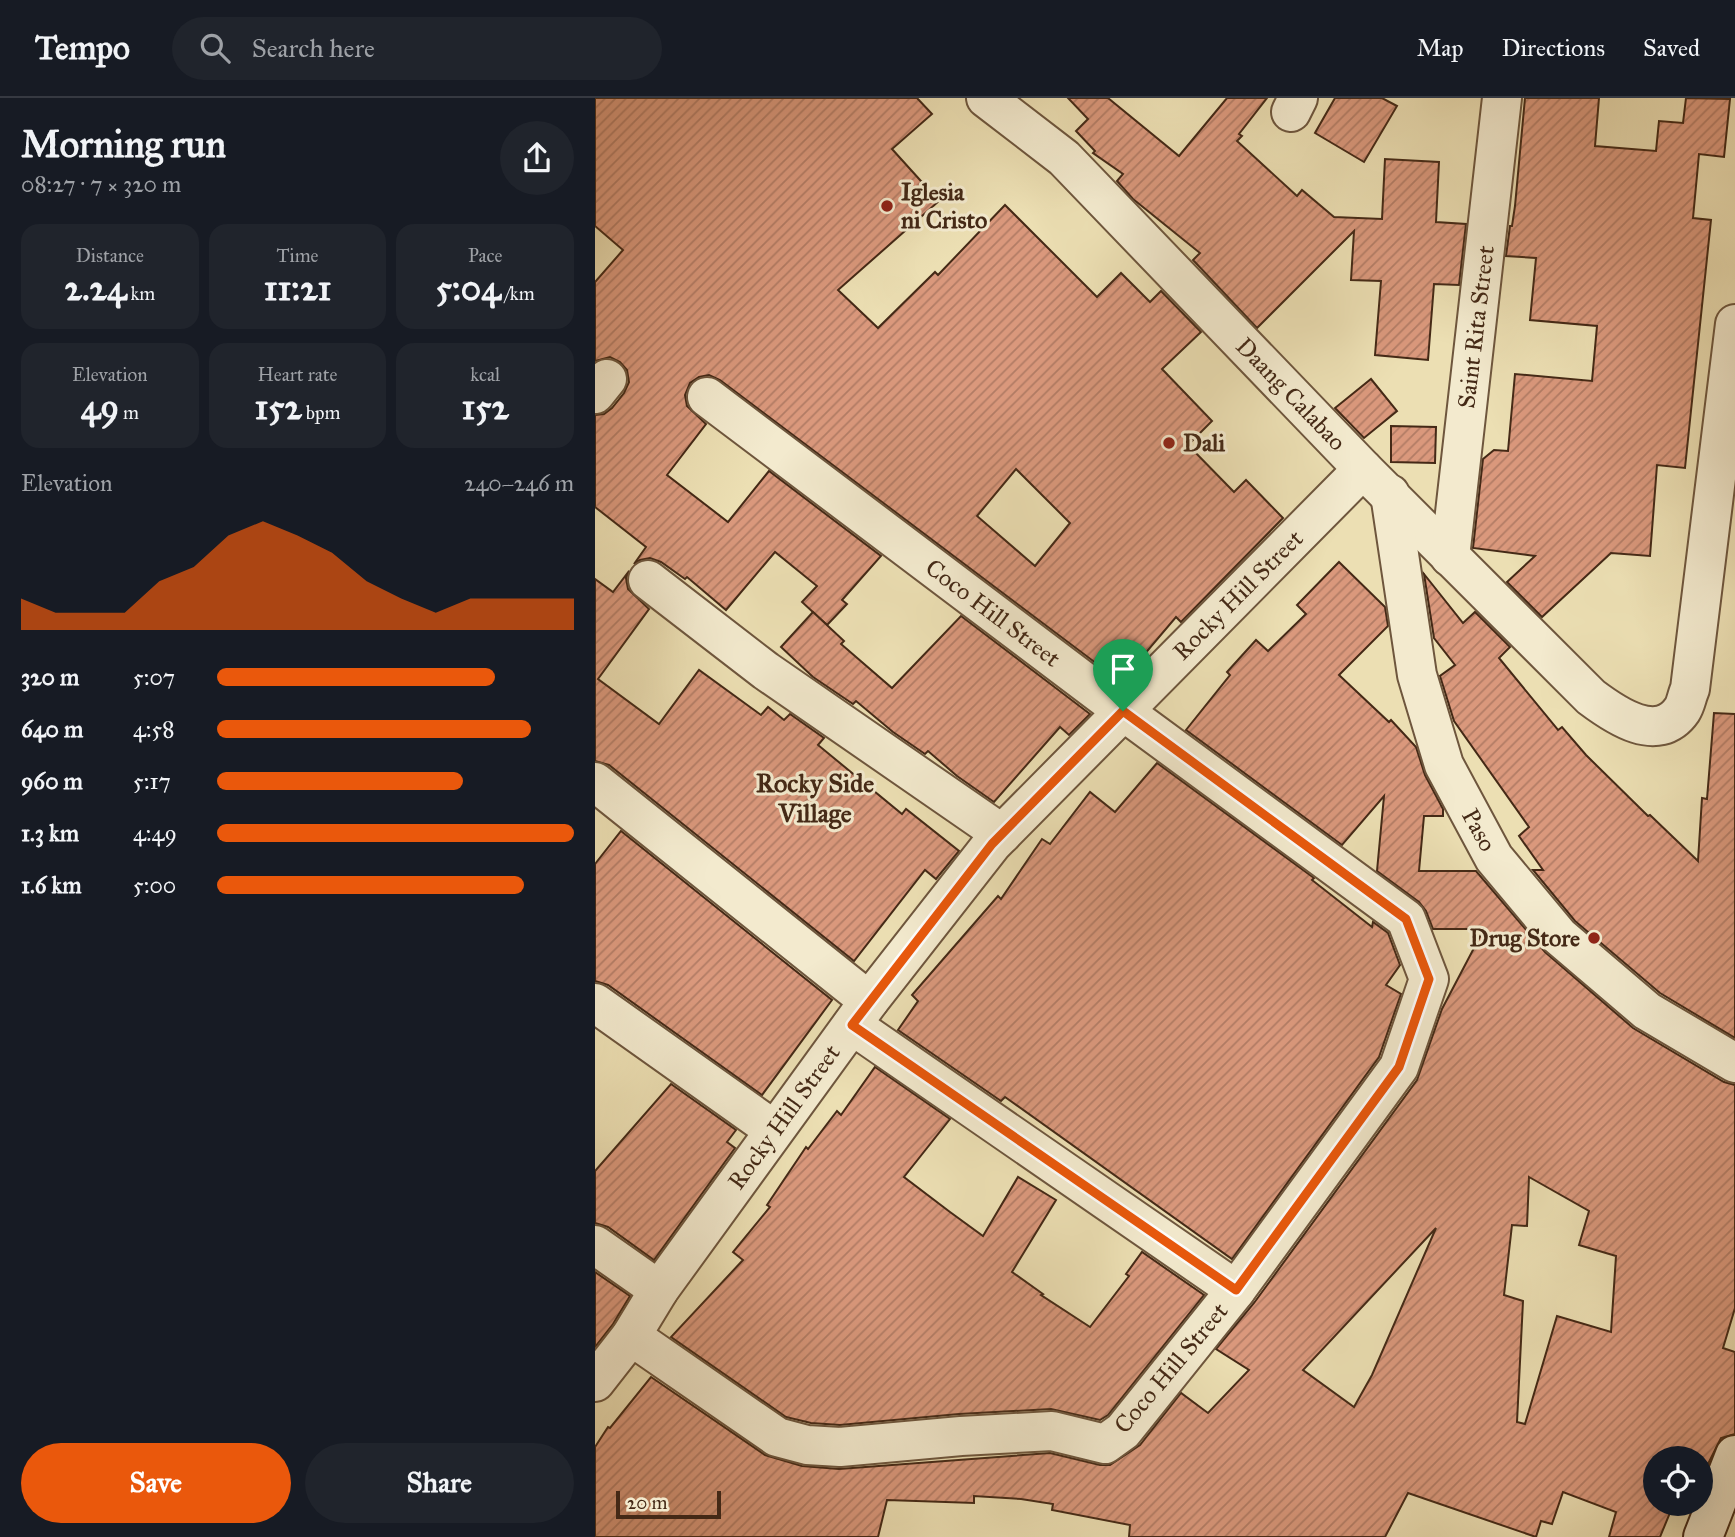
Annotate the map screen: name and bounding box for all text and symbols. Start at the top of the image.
search box [172,17,662,80]
text: Tempo [35,28,130,68]
icon: search [196,29,234,67]
text: Search here [252,32,375,64]
text: Map [1417,33,1464,63]
text: Directions [1502,33,1605,63]
text: Saved [1643,33,1700,63]
text: Morning run [21,121,226,167]
button: share [500,121,574,195]
text: 08:27 · 7 × 320 m [21,170,181,198]
place label: Iglesia ni Cristo [901,177,987,235]
marker: Iglesia ni Cristo [879,198,895,214]
street label: Saint Rita Street [1451,243,1501,410]
text: Distance [76,244,144,267]
text: Time [276,244,319,267]
text: Pace [468,244,502,267]
text: 2.24 [64,267,126,310]
text: 11:21 [264,267,331,310]
text: 5:04 [436,267,501,310]
text: km [126,282,155,305]
text: /km [501,282,535,305]
street label: Daang Calabao [1230,331,1352,457]
text: Elevation [72,363,148,386]
text: Heart rate [258,363,337,386]
text: kcal [470,363,500,386]
text: 49 [81,386,119,429]
text: 152 [255,386,302,429]
text: 152 [462,386,509,429]
text: m [119,401,139,424]
text: bpm [302,401,340,424]
place label: Dali [1183,428,1226,458]
marker: Dali [1161,435,1177,451]
text: Elevation [21,469,112,497]
text: 240–246 m [464,469,574,497]
street label: Rocky Hill Street [1167,523,1310,666]
street label: Coco Hill Street [920,552,1067,674]
pin [1093,639,1153,711]
icon: arrive [1104,650,1142,688]
text: 320 m [21,663,79,691]
text: 5:07 [133,663,175,691]
text: 640 m [21,715,83,743]
text: 4:58 [133,715,175,743]
text: 960 m [21,767,83,795]
text: 5:17 [133,767,171,795]
district label: Rocky Side Village [756,767,874,830]
street label: Paso [1455,803,1503,857]
text: 1.3 km [21,819,79,847]
text: 4:49 [133,819,177,847]
text: 1.6 km [21,871,82,899]
text: 5:00 [133,871,176,899]
place label: Drug Store [1469,923,1580,953]
marker: Drug Store [1586,930,1602,946]
street label: Rocky Hill Street [721,1038,847,1195]
street label: Coco Hill Street [1108,1296,1235,1439]
button: Save [21,1443,291,1523]
button: Share [305,1443,574,1523]
map controls [1643,1446,1713,1516]
button: locate [1643,1446,1713,1516]
scale bar [616,1488,721,1520]
text: 20 m [627,1491,668,1514]

